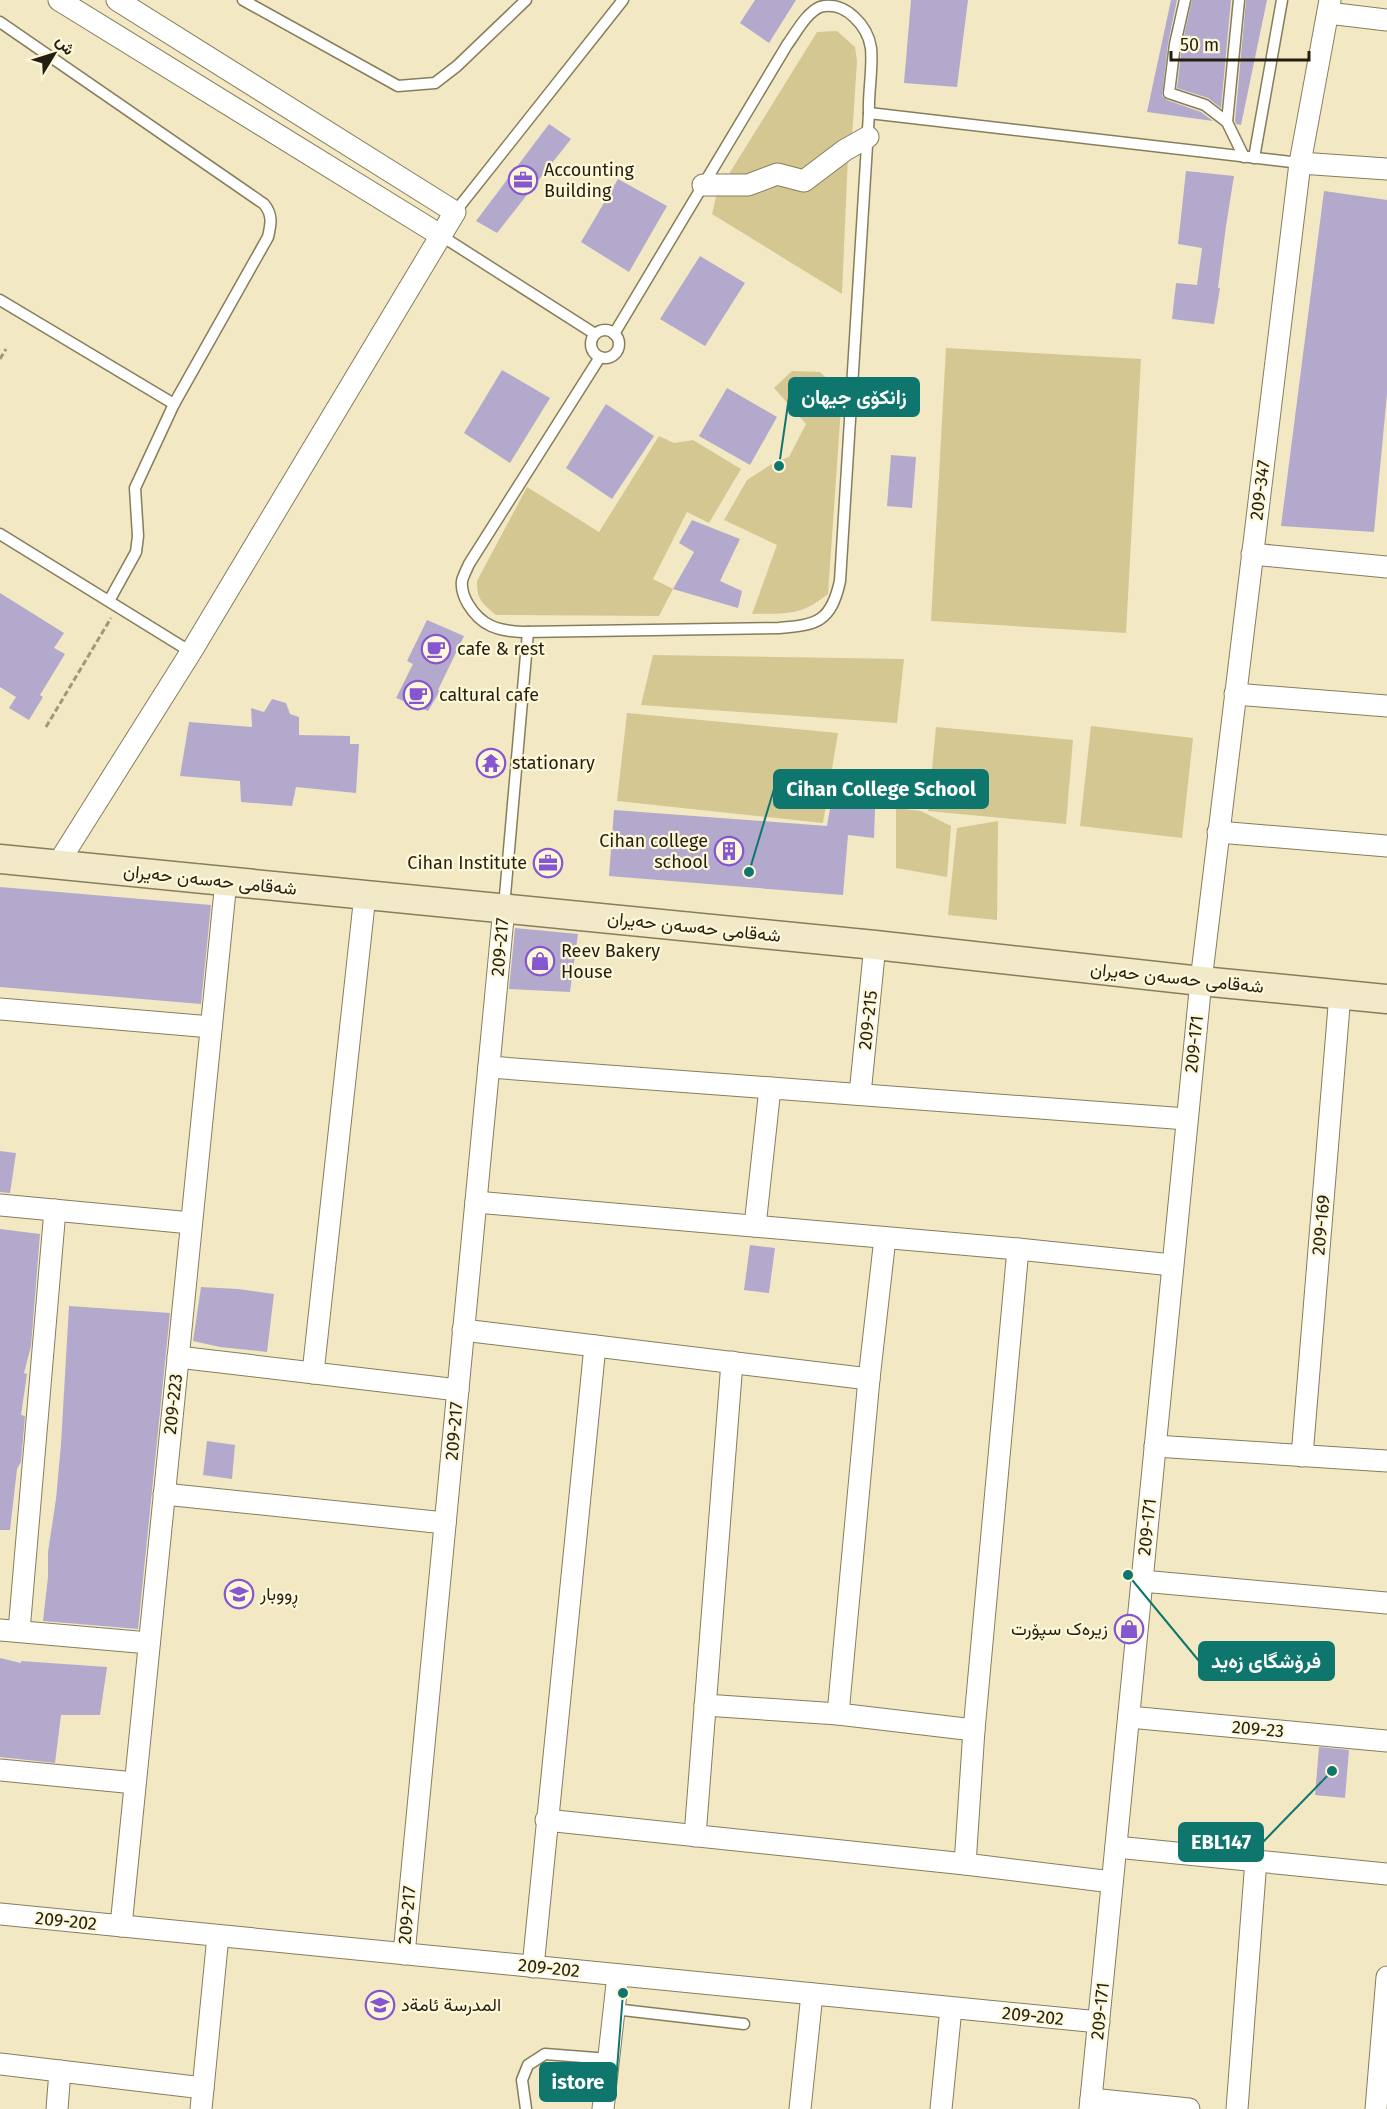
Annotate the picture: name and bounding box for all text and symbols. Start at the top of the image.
north arrow [24,24,84,84]
scale bar [1171,24,1309,62]
text: ش [52,32,79,59]
text: 50 m [1180,34,1219,56]
place label: Accounting Building [544,159,634,202]
office icon: Accounting Building [507,164,539,196]
callout: زانکۆی جیھان [789,378,919,416]
text: زانکۆی جیھان [801,385,907,410]
street label: 209-347 [1245,459,1275,521]
cafe icon: cafe & rest [420,633,452,665]
place label: cafe & rest [457,638,545,660]
cafe icon: caltural cafe [402,679,434,711]
place label: caltural cafe [439,684,539,706]
temple icon: stationary [475,747,507,779]
place label: stationary [512,752,595,774]
callout: Cihan College School [774,770,988,808]
text: Cihan College School [786,777,976,801]
place label: Cihan college school [599,830,708,873]
building icon: Cihan college school [713,835,745,867]
office icon: Cihan Institute [532,847,564,879]
place label: Cihan Institute [407,852,527,874]
street label: شەقامی حەسەن حەیران [122,860,298,900]
street label: شەقامی حەسەن حەیران [606,907,782,947]
street label: 209-217 [486,917,514,977]
place label: Reev Bakery House [561,940,660,983]
shop icon: Reev Bakery House [524,945,556,977]
street label: شەقامی حەسەن حەیران [1089,958,1265,998]
street label: 209-215 [854,989,882,1051]
street label: 209-171 [1180,1014,1208,1074]
street label: 209-169 [1307,1194,1335,1256]
street label: 209-223 [159,1372,187,1436]
street label: 209-217 [440,1401,468,1461]
street label: 209-171 [1133,1497,1161,1557]
school or university icon: ڕووبار [223,1578,255,1610]
place label: ڕووبار [259,1583,298,1608]
shop icon: زیرەک سپۆرت [1113,1613,1145,1645]
place label: زیرەک سپۆرت [1011,1618,1108,1641]
callout: فرۆشگای زەید [1199,1642,1334,1680]
text: فرۆشگای زەید [1211,1649,1321,1674]
street label: 209-23 [1231,1716,1285,1742]
callout: EBL147 [1179,1823,1263,1861]
text: EBL147 [1191,1830,1251,1854]
street label: 209-217 [393,1885,421,1945]
street label: 209-202 [34,1907,98,1935]
street label: 209-202 [517,1954,581,1982]
street label: 209-171 [1086,1981,1114,2041]
school or university icon: المدرسة ئامةد [364,1989,396,2021]
place label: المدرسة ئامةد [401,1994,501,2016]
street label: 209-202 [1001,2002,1065,2030]
callout: istore [540,2063,616,2101]
text: istore [552,2070,604,2094]

